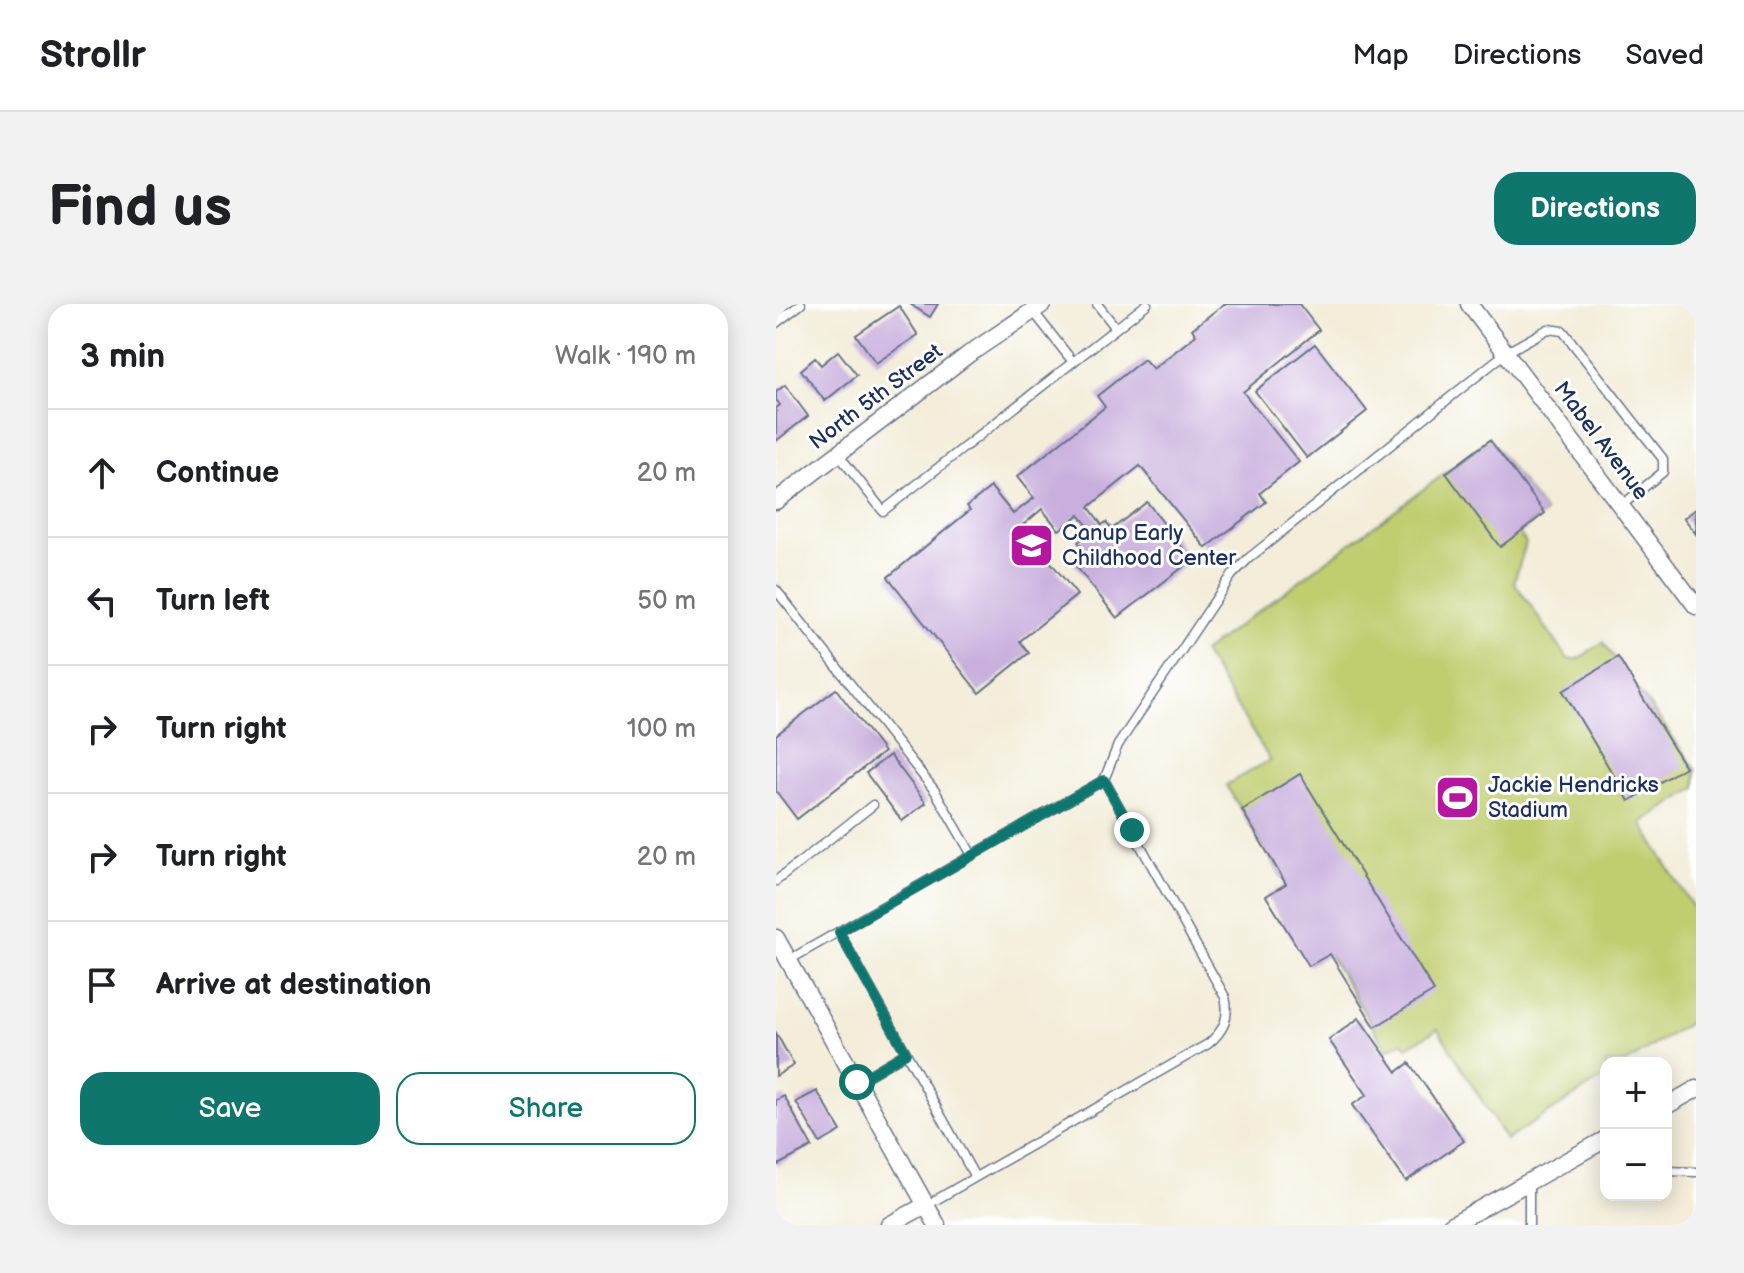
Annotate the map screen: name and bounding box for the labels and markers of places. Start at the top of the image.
place label: Canup Early Childhood Center [1062,520,1237,572]
school or university icon: Canup Early Childhood Center [1007,522,1055,570]
place label: Jackie Hendricks Stadium [1488,772,1659,824]
sports icon: Jackie Hendricks Stadium [1433,774,1481,822]

